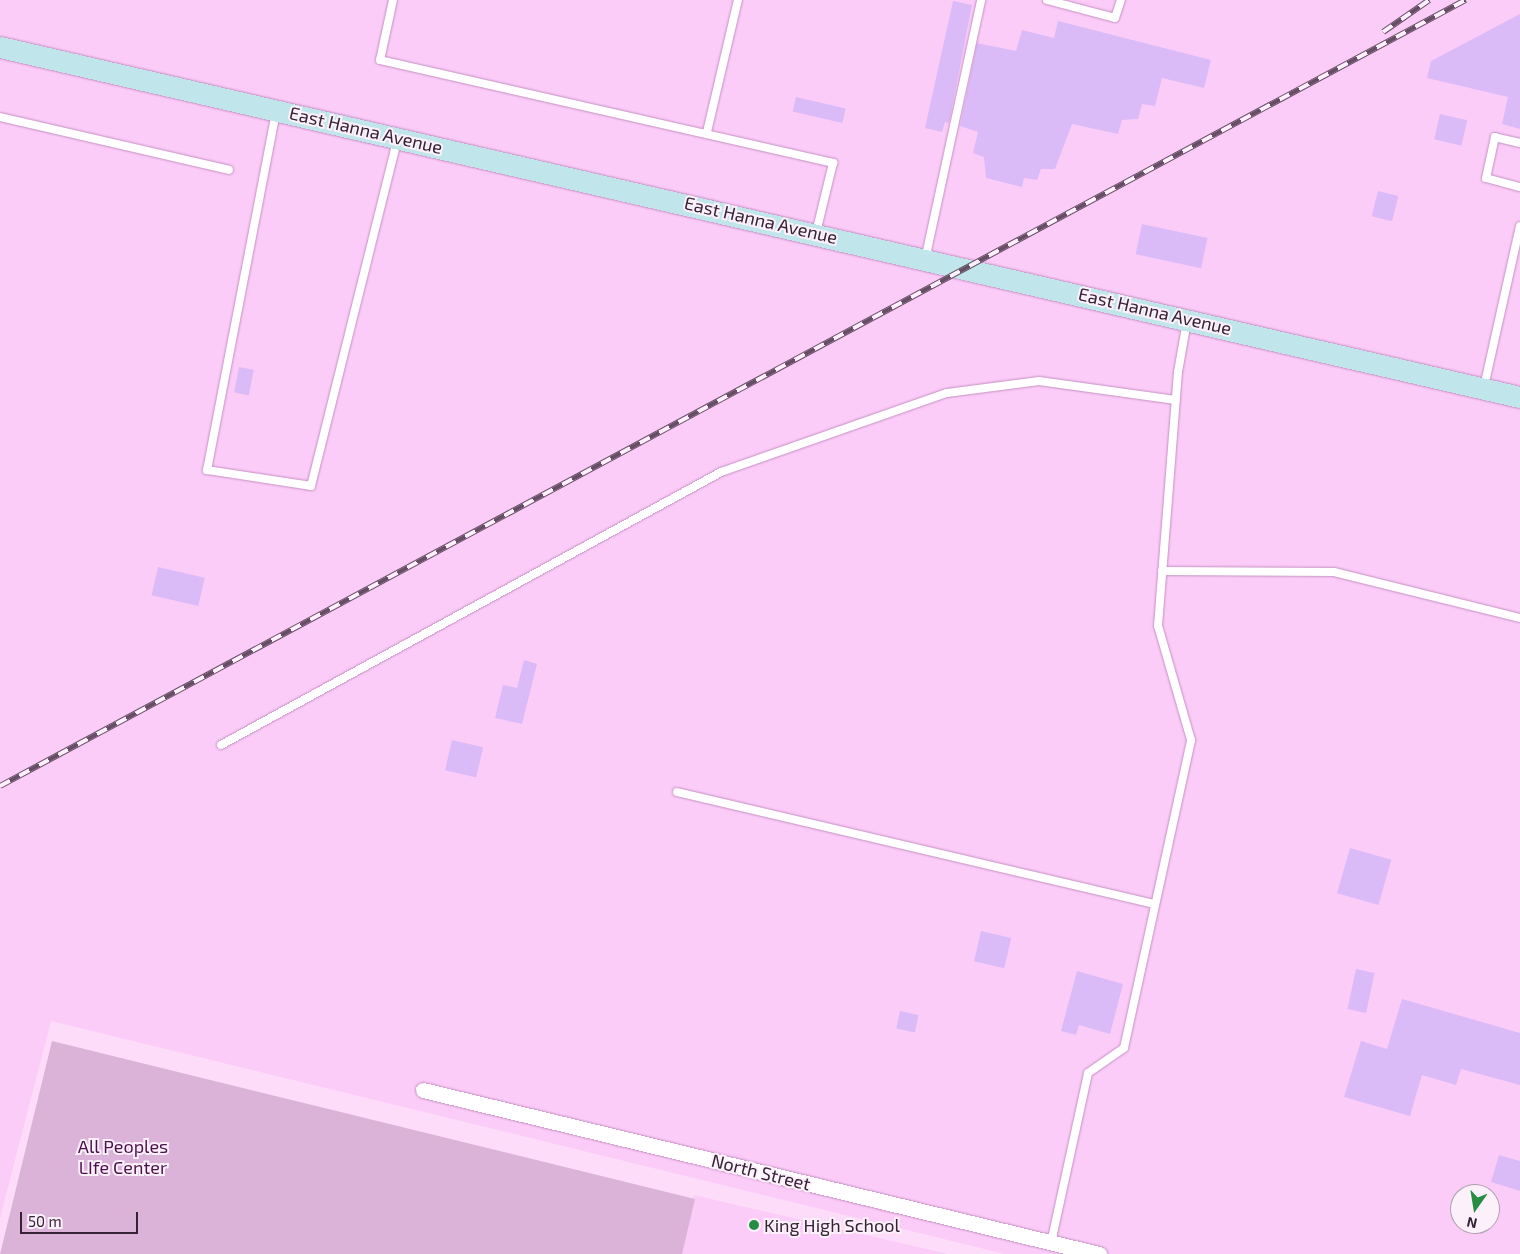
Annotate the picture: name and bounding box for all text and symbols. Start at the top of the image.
street label: East Hanna Avenue [287,102,445,158]
street label: East Hanna Avenue [682,192,840,248]
street label: East Hanna Avenue [1076,283,1234,339]
park label: All Peoples LIfe Center [78,1136,168,1178]
street label: North Street [709,1149,813,1195]
north arrow [1450,1184,1500,1234]
scale bar [22,1202,140,1234]
text: 50 m [28,1212,62,1230]
place label: King High School [764,1214,900,1236]
text: N [1465,1214,1479,1233]
marker: King High School [748,1219,760,1231]

